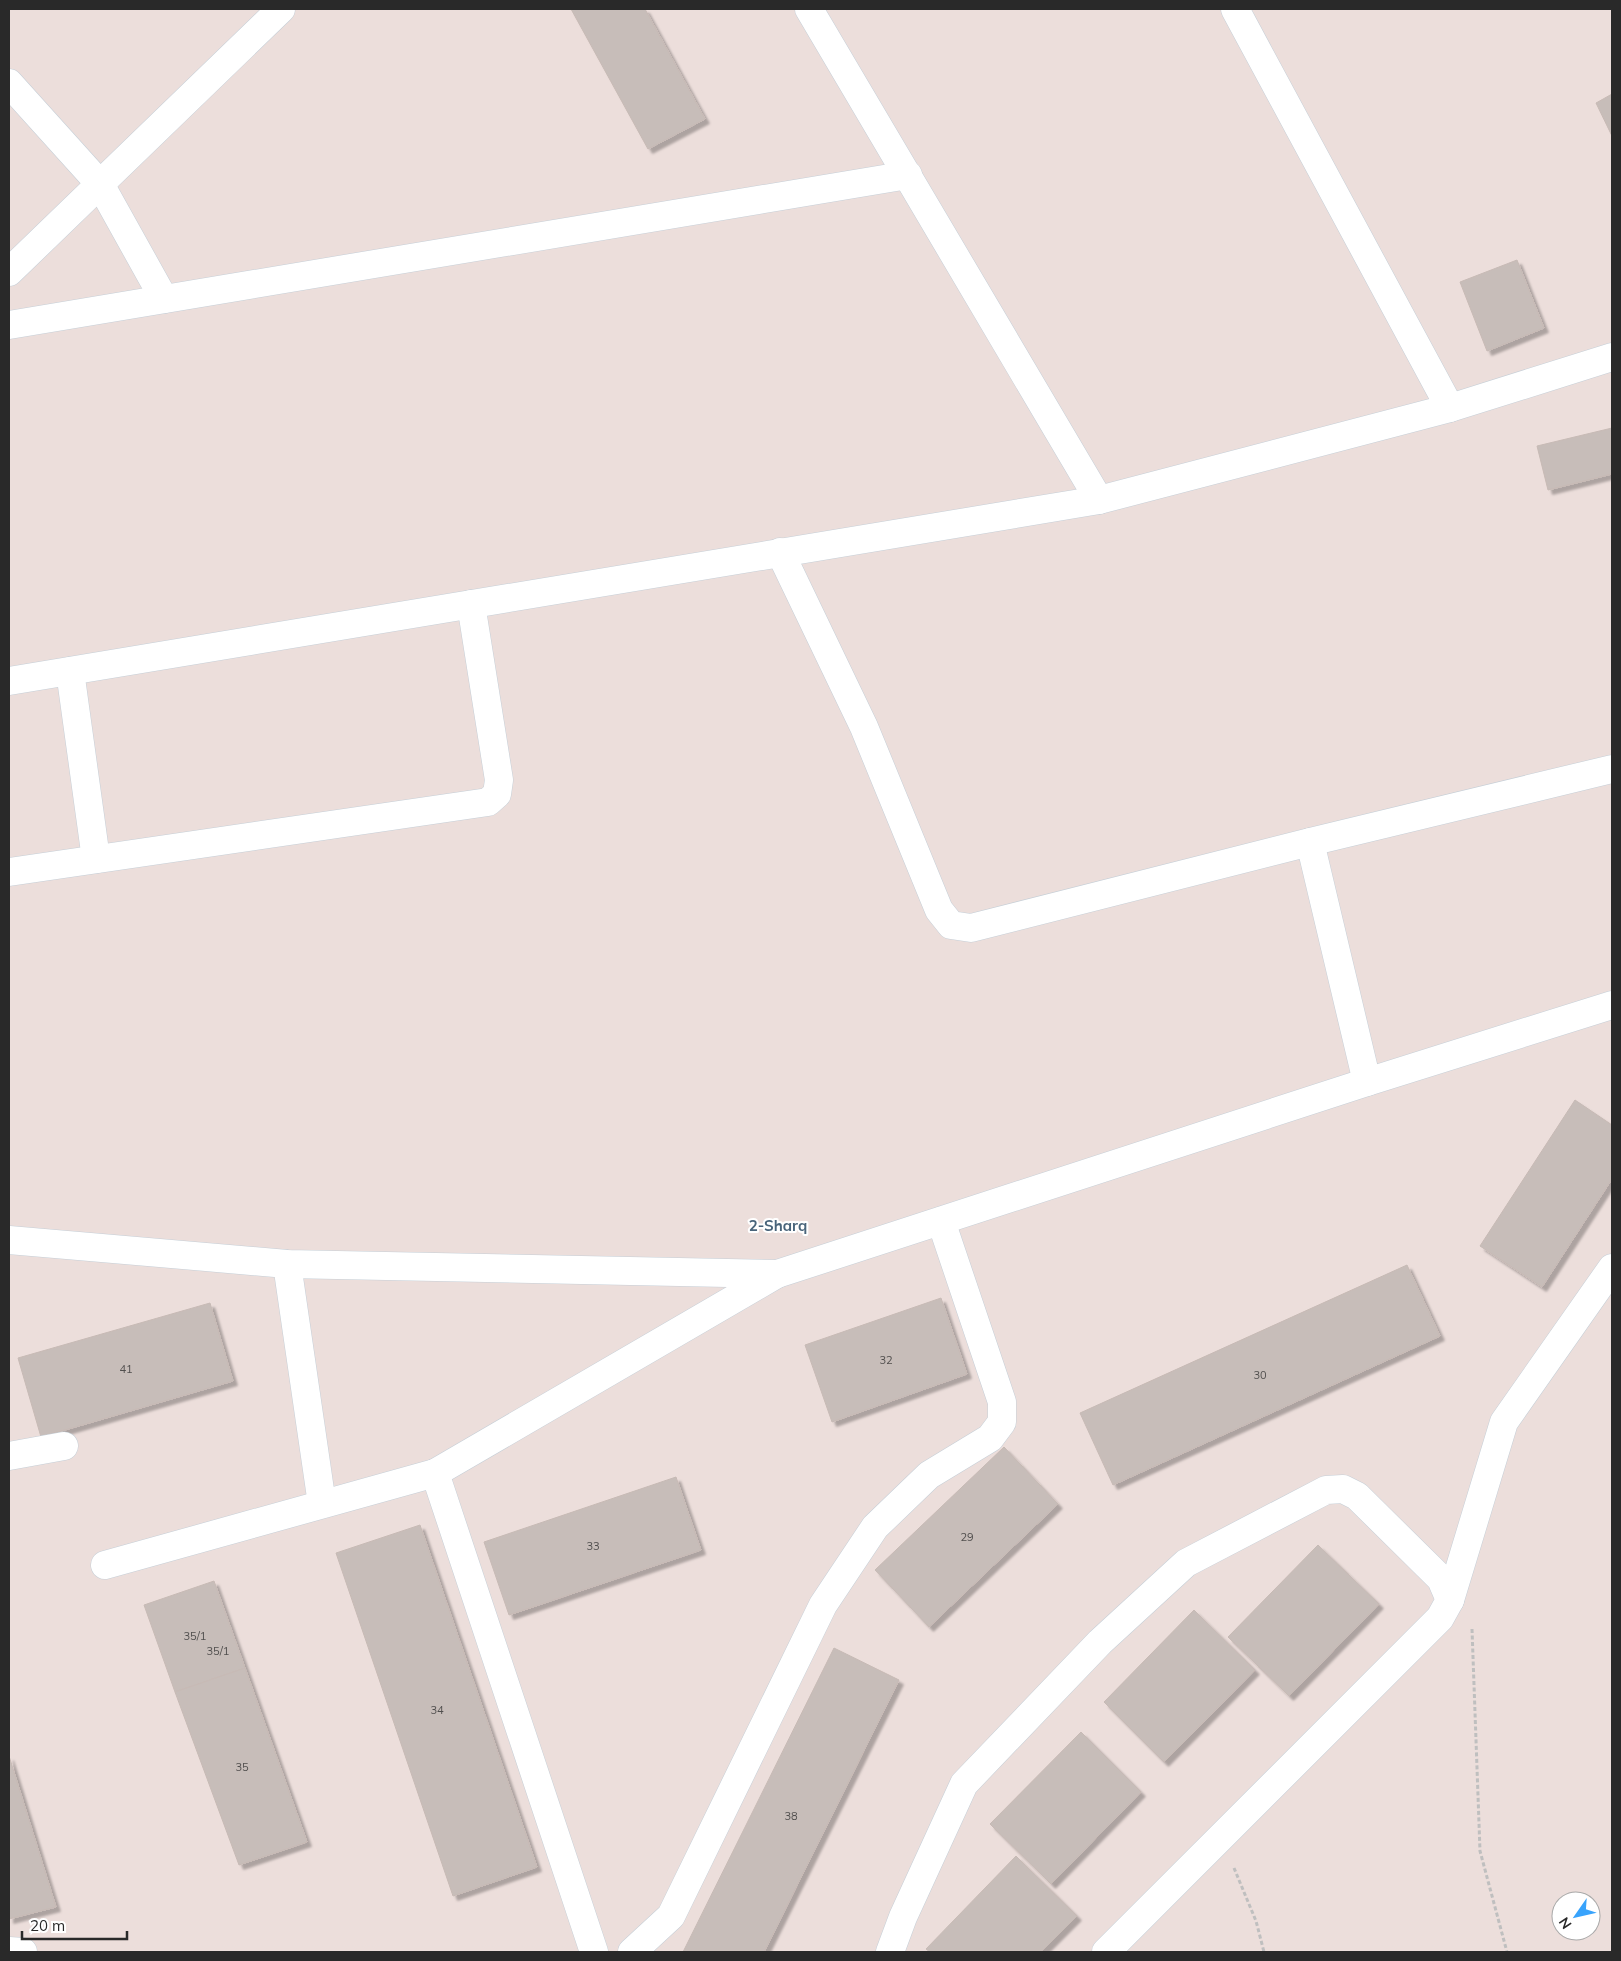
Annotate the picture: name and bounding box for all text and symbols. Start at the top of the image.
district label: 2-Sharq [749,1216,807,1235]
house number: 32 [879,1353,893,1367]
house number: 41 [119,1362,133,1376]
house number: 30 [1253,1368,1267,1382]
house number: 29 [960,1530,974,1544]
house number: 33 [586,1539,600,1553]
house number: 35/1 [184,1629,206,1643]
house number: 35/1 [207,1644,229,1658]
house number: 34 [430,1703,444,1717]
house number: 35 [235,1760,249,1774]
house number: 38 [784,1809,798,1823]
north arrow [1551,1891,1601,1941]
scale bar [22,1908,128,1940]
text: N [1555,1914,1576,1933]
text: 20 m [30,1916,65,1935]

